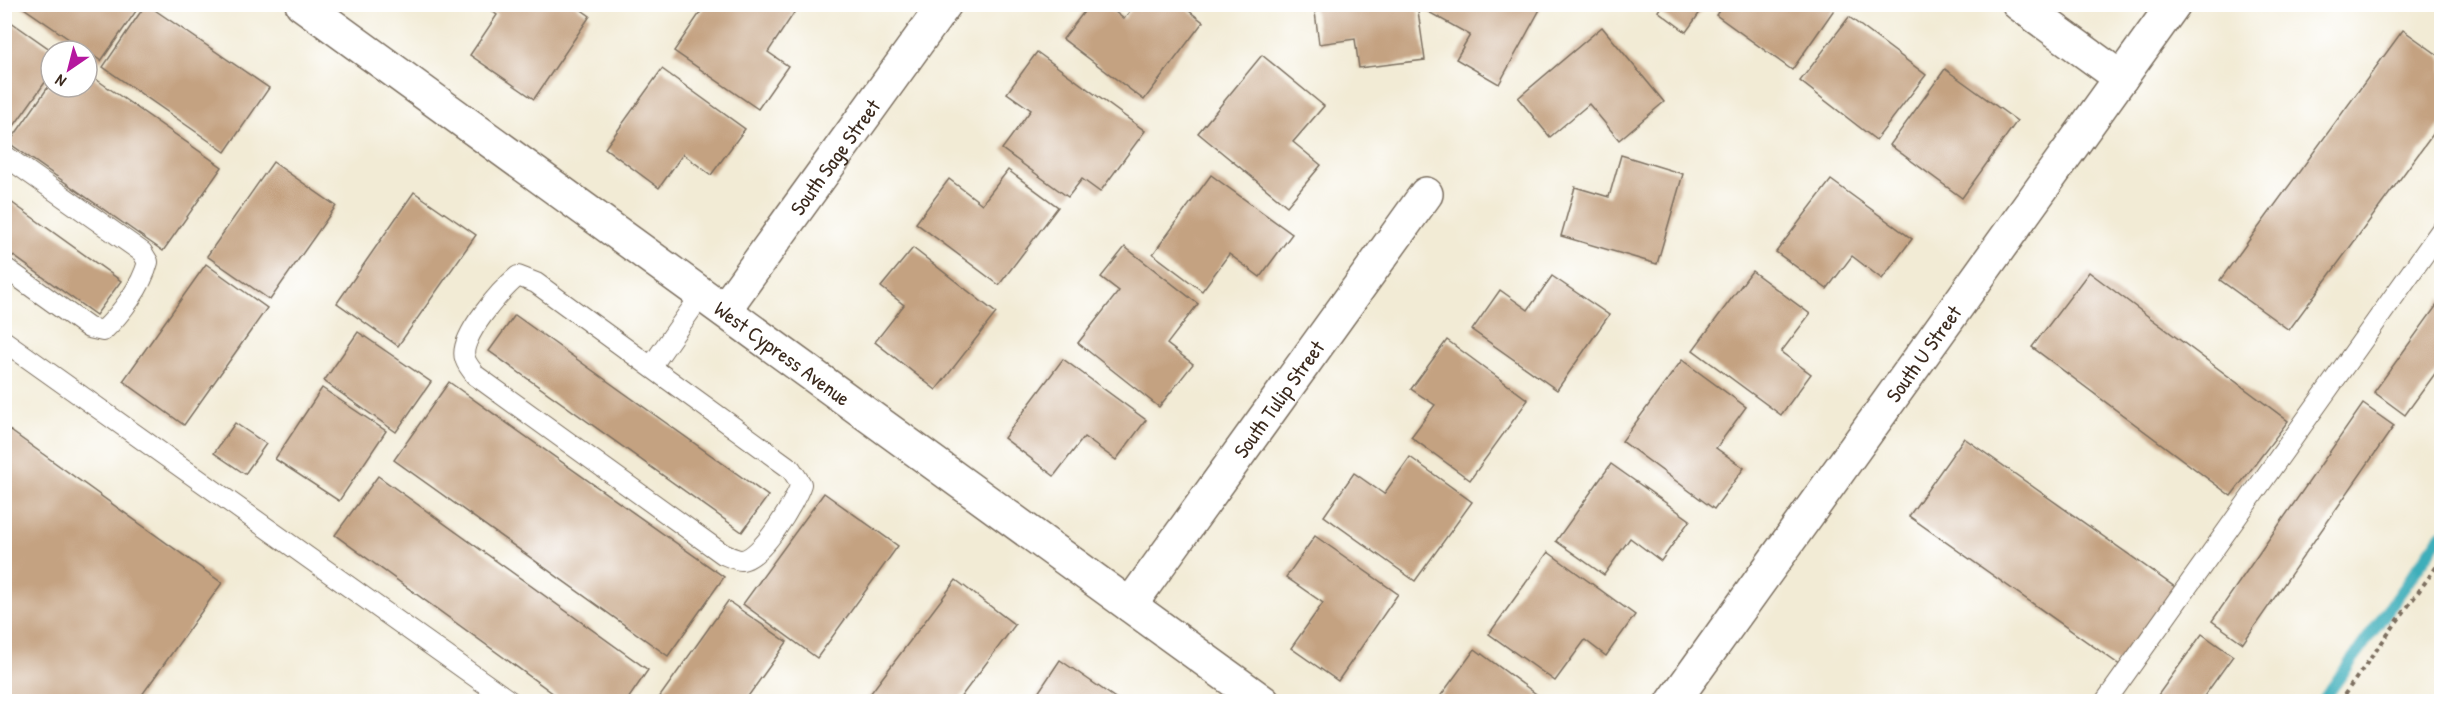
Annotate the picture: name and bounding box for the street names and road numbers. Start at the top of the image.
street label: South Sage Street [783,92,887,221]
street label: West Cypress Avenue [709,294,857,412]
street label: South U Street [1879,299,1968,408]
street label: South Tulip Street [1226,334,1331,464]

